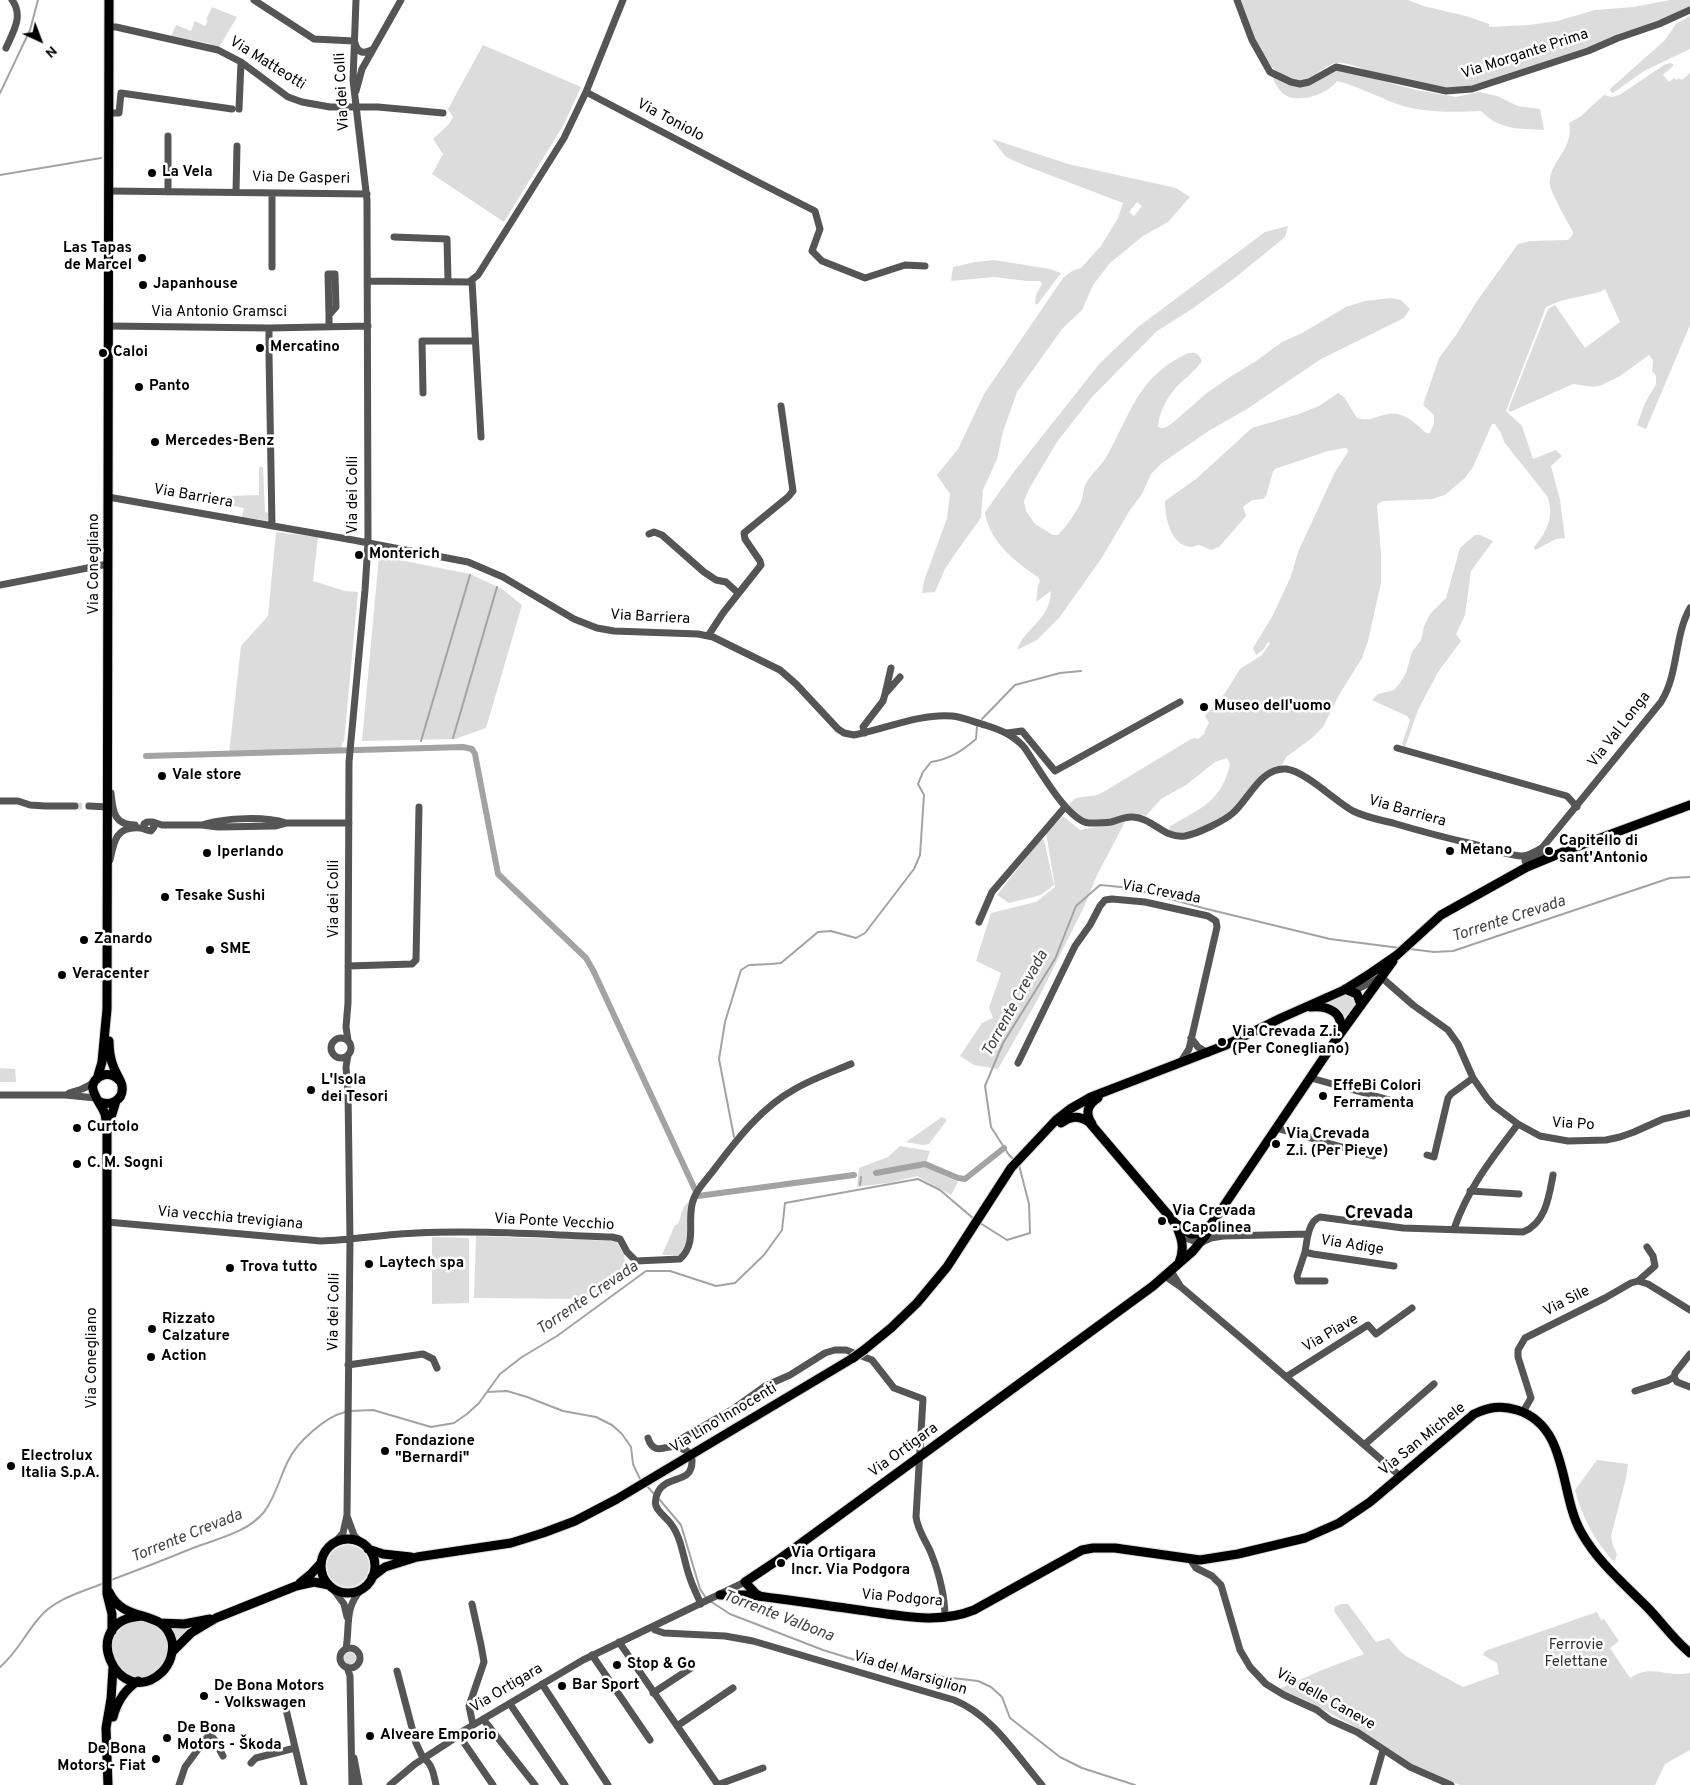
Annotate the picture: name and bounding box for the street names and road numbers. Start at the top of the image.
street label: Via Morgante Prima [1459,26,1591,84]
street label: Via Matteotti [226,33,308,95]
street label: Via dei Colli [332,52,354,132]
street label: Via Toniolo [633,96,707,146]
street label: Via De Gasperi [252,169,350,189]
street label: Via Antonio Gramsci [151,304,287,322]
street label: Via dei Colli [345,456,363,534]
street label: Via Barriera [152,481,234,513]
street label: Via Conegliano [86,513,104,615]
street label: Via Barriera [610,607,690,629]
street label: Via Val Longa [1585,689,1655,771]
street label: Via Barriera [1366,792,1448,832]
street label: Via dei Colli [326,860,344,938]
street label: Via Crevada [1120,877,1202,909]
street label: Via Po [1551,1115,1595,1135]
street label: Via vecchia trevigiana [156,1204,304,1234]
street label: Via Ponte Vecchio [493,1211,615,1235]
street label: Via Adige [1319,1232,1385,1260]
street label: Via dei Colli [325,1273,345,1351]
street label: Via Sile [1541,1283,1593,1321]
street label: Via Conegliano [84,1307,102,1409]
street label: Via Piave [1300,1311,1362,1357]
street label: Via Lino Innocenti [667,1380,781,1458]
street label: Via San Michele [1376,1400,1470,1480]
street label: Via Ortigara [866,1420,942,1482]
street label: Via Podgora [861,1586,943,1612]
street label: Via del Marsiglion [851,1648,969,1700]
street label: Via Ortigara [468,1660,546,1718]
street label: Via delle Caneve [1272,1665,1378,1735]

